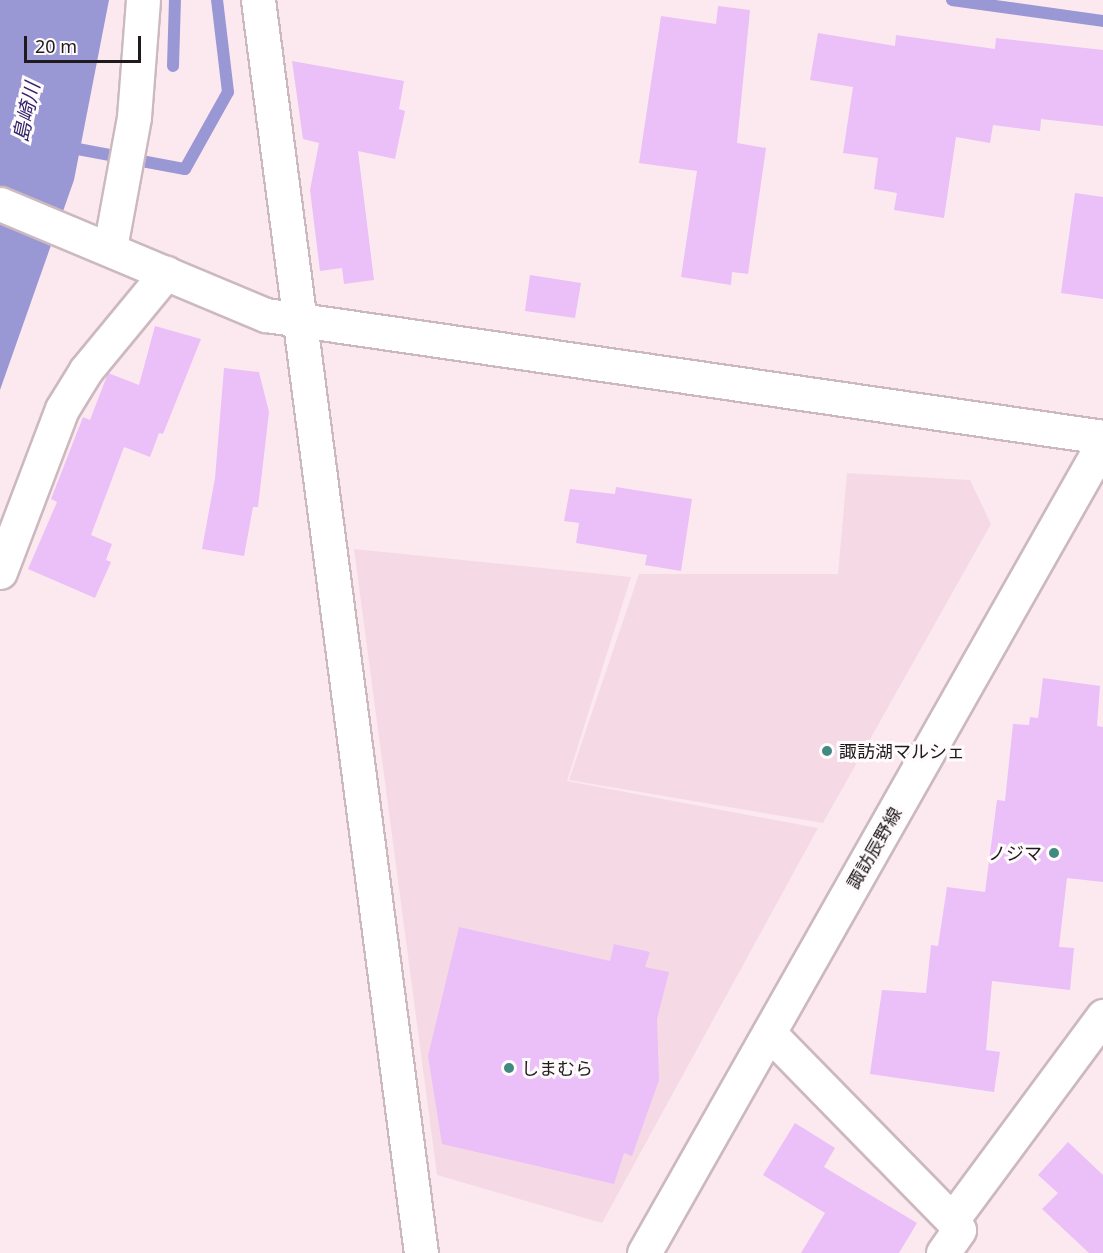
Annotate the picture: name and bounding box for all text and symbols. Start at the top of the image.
scale bar [27,24,144,62]
text: 20 m [35,34,77,58]
water label: 島崎川 [8,80,44,144]
place label: 諏訪湖マルシェ [839,740,965,762]
marker: 諏訪湖マルシェ [820,744,834,758]
street label: 諏訪辰野線 [842,804,906,892]
place label: ノジマ [988,842,1042,864]
marker: ノジマ [1047,846,1061,860]
place label: しまむら [521,1057,593,1079]
marker: しまむら [502,1061,516,1075]

